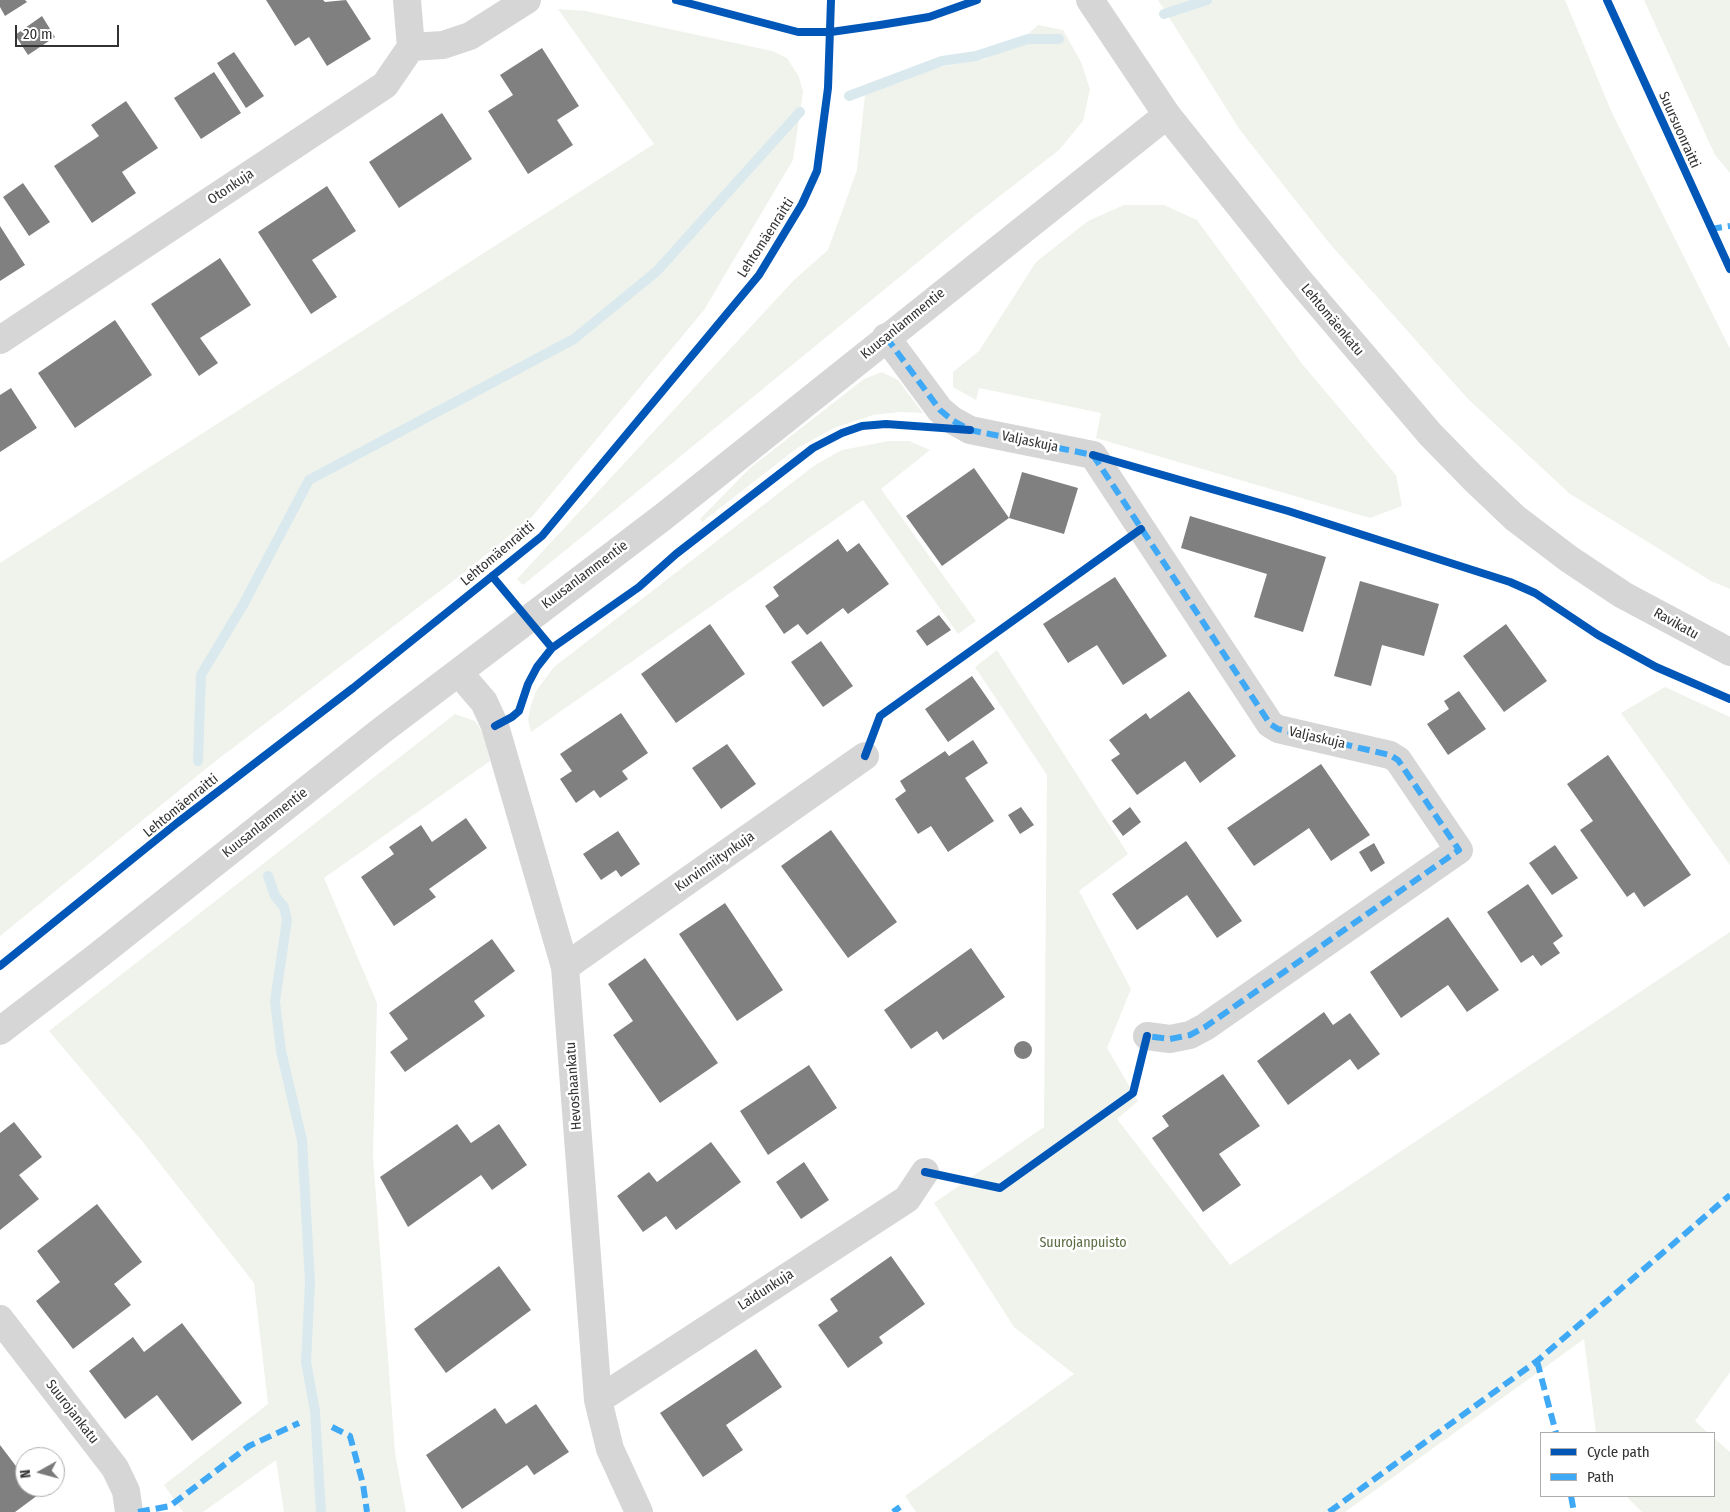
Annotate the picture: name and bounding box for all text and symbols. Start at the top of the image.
scale bar [18,15,121,47]
text: 20 m [23,25,53,43]
street label: Suursuonraitti [1655,89,1703,171]
street label: Otonkuja [205,165,257,209]
street label: Lehtomäenraitti [734,195,798,281]
street label: Lehtomäenkatu [1297,281,1367,359]
street label: Kuusanlammentie [858,285,948,363]
street label: Valjaskuja [1000,428,1060,456]
street label: Lehtomäenraitti [458,518,538,590]
street label: Kuusanlammentie [539,537,631,613]
street label: Ravikatu [1651,605,1701,643]
street label: Valjaskuja [1287,723,1347,753]
street label: Lehtomäenraitti [140,771,222,841]
street label: Kuusanlammentie [219,785,311,861]
street label: Kurvinniitynkuja [672,828,758,896]
street label: Hevoshaankatu [563,1041,585,1131]
park label: Suurojanpuisto [1039,1235,1127,1251]
street label: Laidunkuja [735,1266,797,1314]
street label: Suurojankatu [42,1377,102,1447]
legend [1540,1432,1715,1497]
text: Cycle path [1587,1443,1650,1461]
north arrow [15,1447,65,1497]
text: Path [1587,1468,1614,1486]
text: N [17,1469,35,1479]

